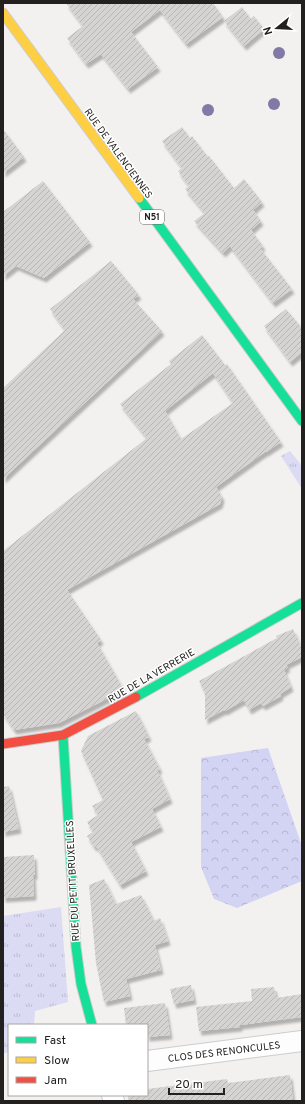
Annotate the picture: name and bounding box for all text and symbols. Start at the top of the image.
north arrow [257,8,297,48]
text: N [261,25,276,37]
street label: RUE DE VALENCIENNES [81,106,155,202]
road number: N51 [140,210,164,224]
street label: RUE DE LA VERRERIE [106,646,197,706]
street label: RUE DU PETIT BRUXELLES [64,820,83,942]
legend [8,1024,148,1096]
text: Fast [44,1033,66,1049]
street label: CLOS DES RENONCULES [167,1039,281,1066]
text: Slow [44,1053,70,1069]
scale bar [169,1070,224,1096]
text: Jam [44,1073,67,1089]
text: 20 m [175,1077,203,1093]

